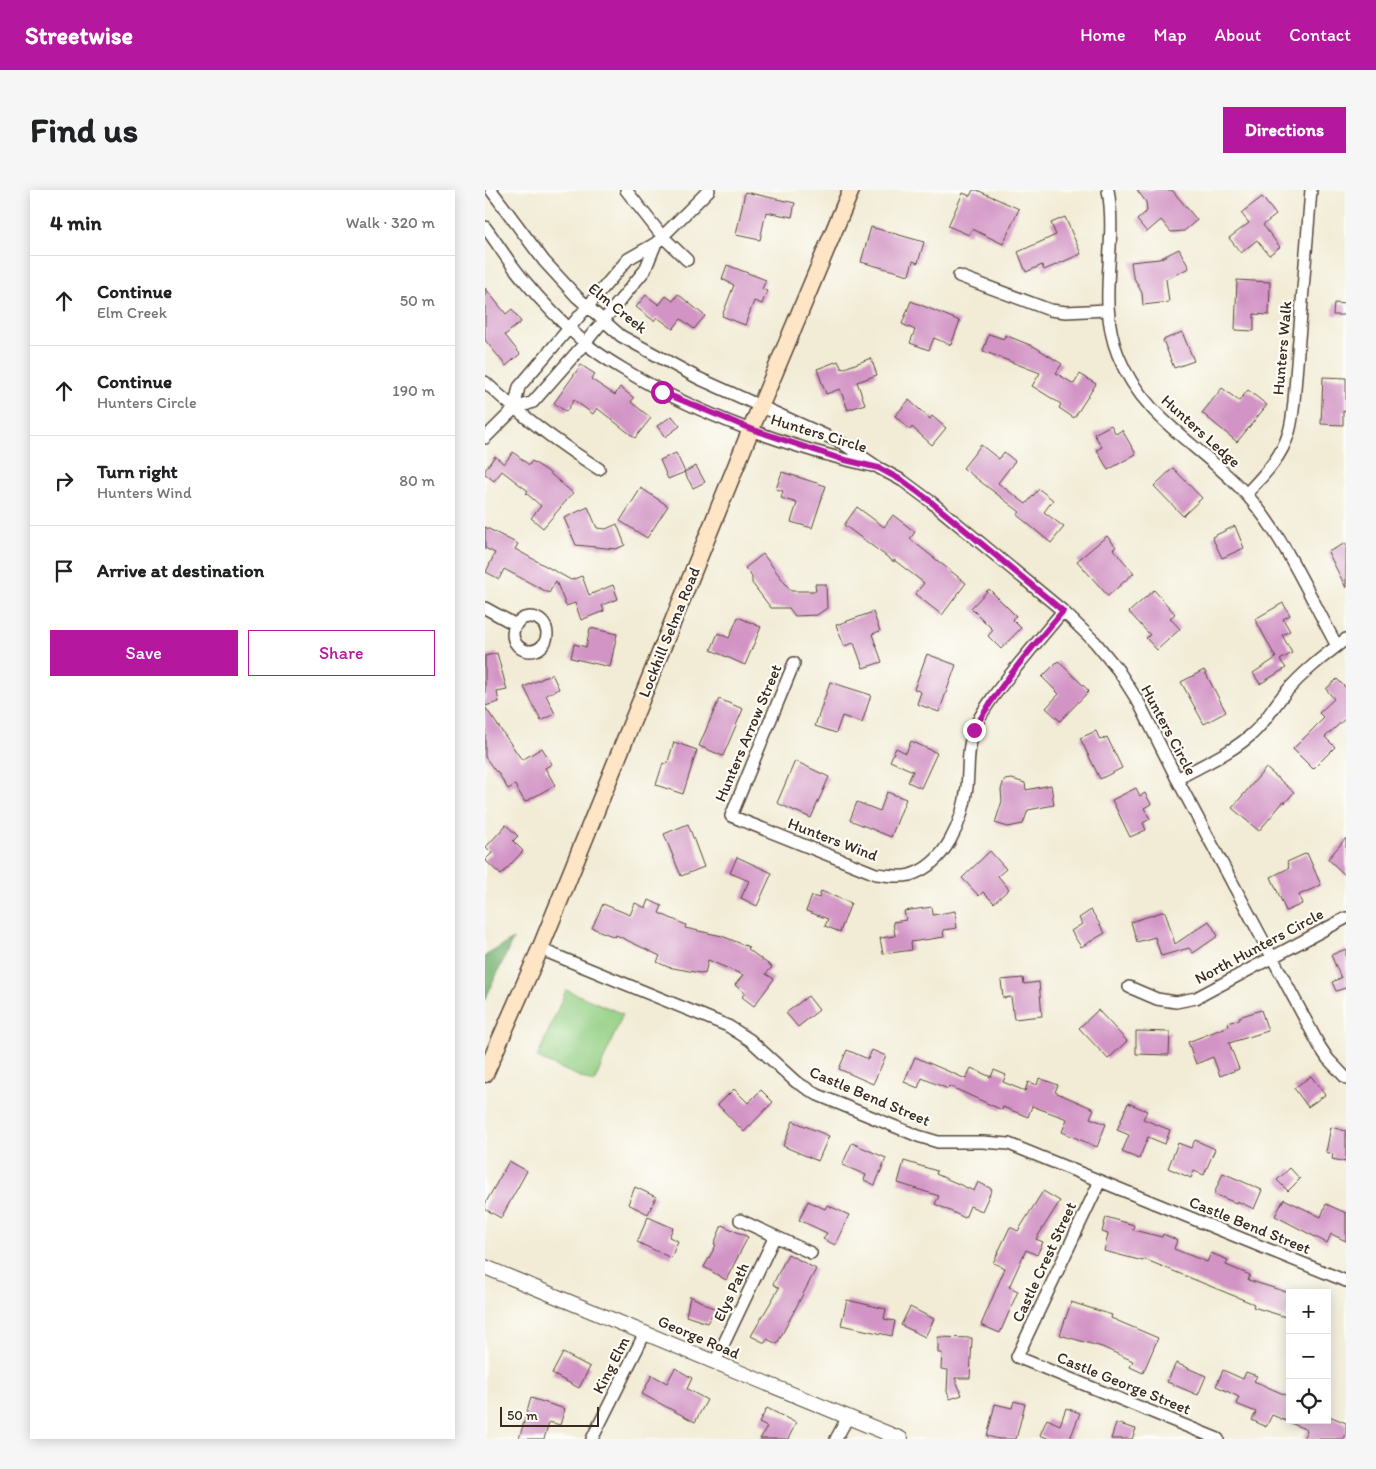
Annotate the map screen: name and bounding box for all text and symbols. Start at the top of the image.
text: Streetwise [25,21,133,50]
text: Home [1080,24,1126,46]
text: Map [1154,24,1187,46]
text: About [1215,24,1261,46]
text: Contact [1289,24,1351,46]
button: Directions [1223,107,1346,153]
text: Find us [30,109,138,151]
text: 4 min [50,210,102,235]
text: Walk · 320 m [346,213,435,232]
street label: Elm Creek [585,279,652,338]
text: Continue [97,280,172,303]
icon: ahead [50,287,78,315]
text: 50 m [400,291,435,310]
street label: Hunters Walk [1268,299,1296,396]
text: Elm Creek [97,303,167,322]
text: Continue [97,370,172,393]
icon: ahead [50,377,78,405]
text: 190 m [392,381,435,400]
route start [651,381,674,404]
street label: Hunters Ledge [1158,391,1244,471]
text: Hunters Circle [97,393,197,412]
street label: Hunters Circle [769,409,869,457]
text: Turn right [97,460,178,483]
icon: right [50,467,78,495]
text: 80 m [399,471,435,490]
text: Hunters Wind [97,483,192,502]
icon: arrive [50,557,78,585]
text: Arrive at destination [97,559,264,582]
street label: Lockhill Selma Road [634,564,704,700]
button: Save [50,630,238,676]
button: Share [248,630,435,676]
street label: Hunters Arrow Street [710,661,786,805]
street label: Hunters Circle [1137,682,1201,778]
route end [963,719,986,742]
street label: Hunters Wind [785,813,881,865]
street label: North Hunters Circle [1191,904,1327,988]
street label: Castle Bend Street [807,1062,933,1130]
street label: Castle Bend Street [1187,1192,1314,1258]
street label: Castle Crest Street [1008,1199,1080,1325]
street label: Elys Path [709,1260,753,1324]
map controls [1286,1289,1331,1424]
button: + [1286,1289,1331,1334]
street label: George Road [655,1311,743,1363]
street label: King Elm [588,1333,634,1397]
button: − [1286,1334,1331,1379]
street label: Castle George Street [1054,1347,1194,1419]
button: locate [1286,1379,1331,1424]
scale bar [500,1404,599,1427]
text: 50 m [507,1407,538,1424]

